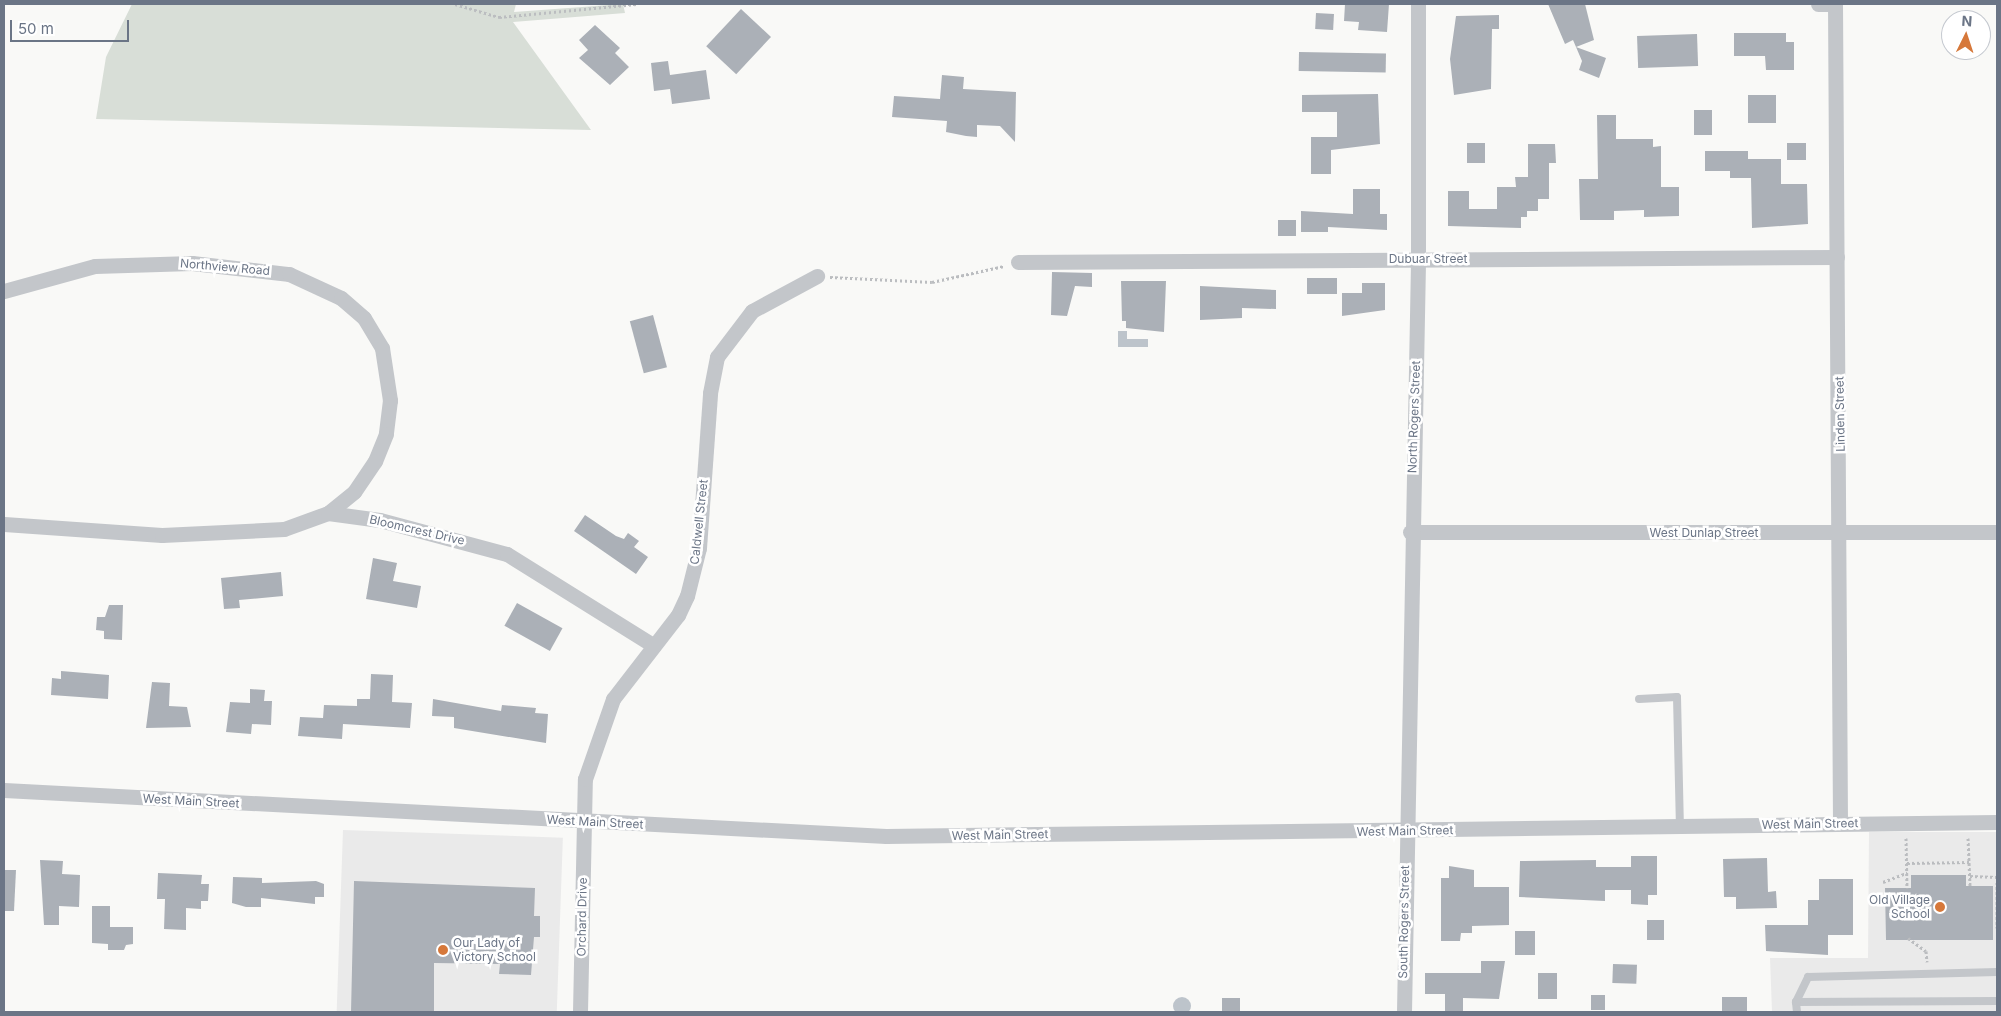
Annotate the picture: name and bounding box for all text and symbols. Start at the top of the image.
scale bar [12,10,131,42]
north arrow [1941,10,1991,60]
text: N [1961,12,1973,29]
text: 50 m [18,19,54,38]
street label: Dubuar Street [1389,252,1467,266]
street label: Northview Road [179,256,271,278]
street label: North Rogers Street [1405,361,1423,473]
street label: Linden Street [1832,376,1848,452]
street label: Caldwell Street [687,479,711,565]
street label: Bloomcrest Drive [368,512,466,548]
street label: West Dunlap Street [1650,526,1758,540]
street label: West Main Street [142,791,240,811]
street label: West Main Street [546,812,644,832]
street label: West Main Street [1762,816,1858,832]
street label: West Main Street [1357,823,1453,839]
street label: West Main Street [952,827,1048,843]
street label: South Rogers Street [1396,865,1412,979]
street label: Orchard Drive [574,877,590,957]
place label: Old Village School [1869,893,1930,921]
marker: Old Village School [1934,901,1946,913]
place label: Our Lady of Victory School [453,936,536,964]
marker: Our Lady of Victory School [437,944,449,956]

